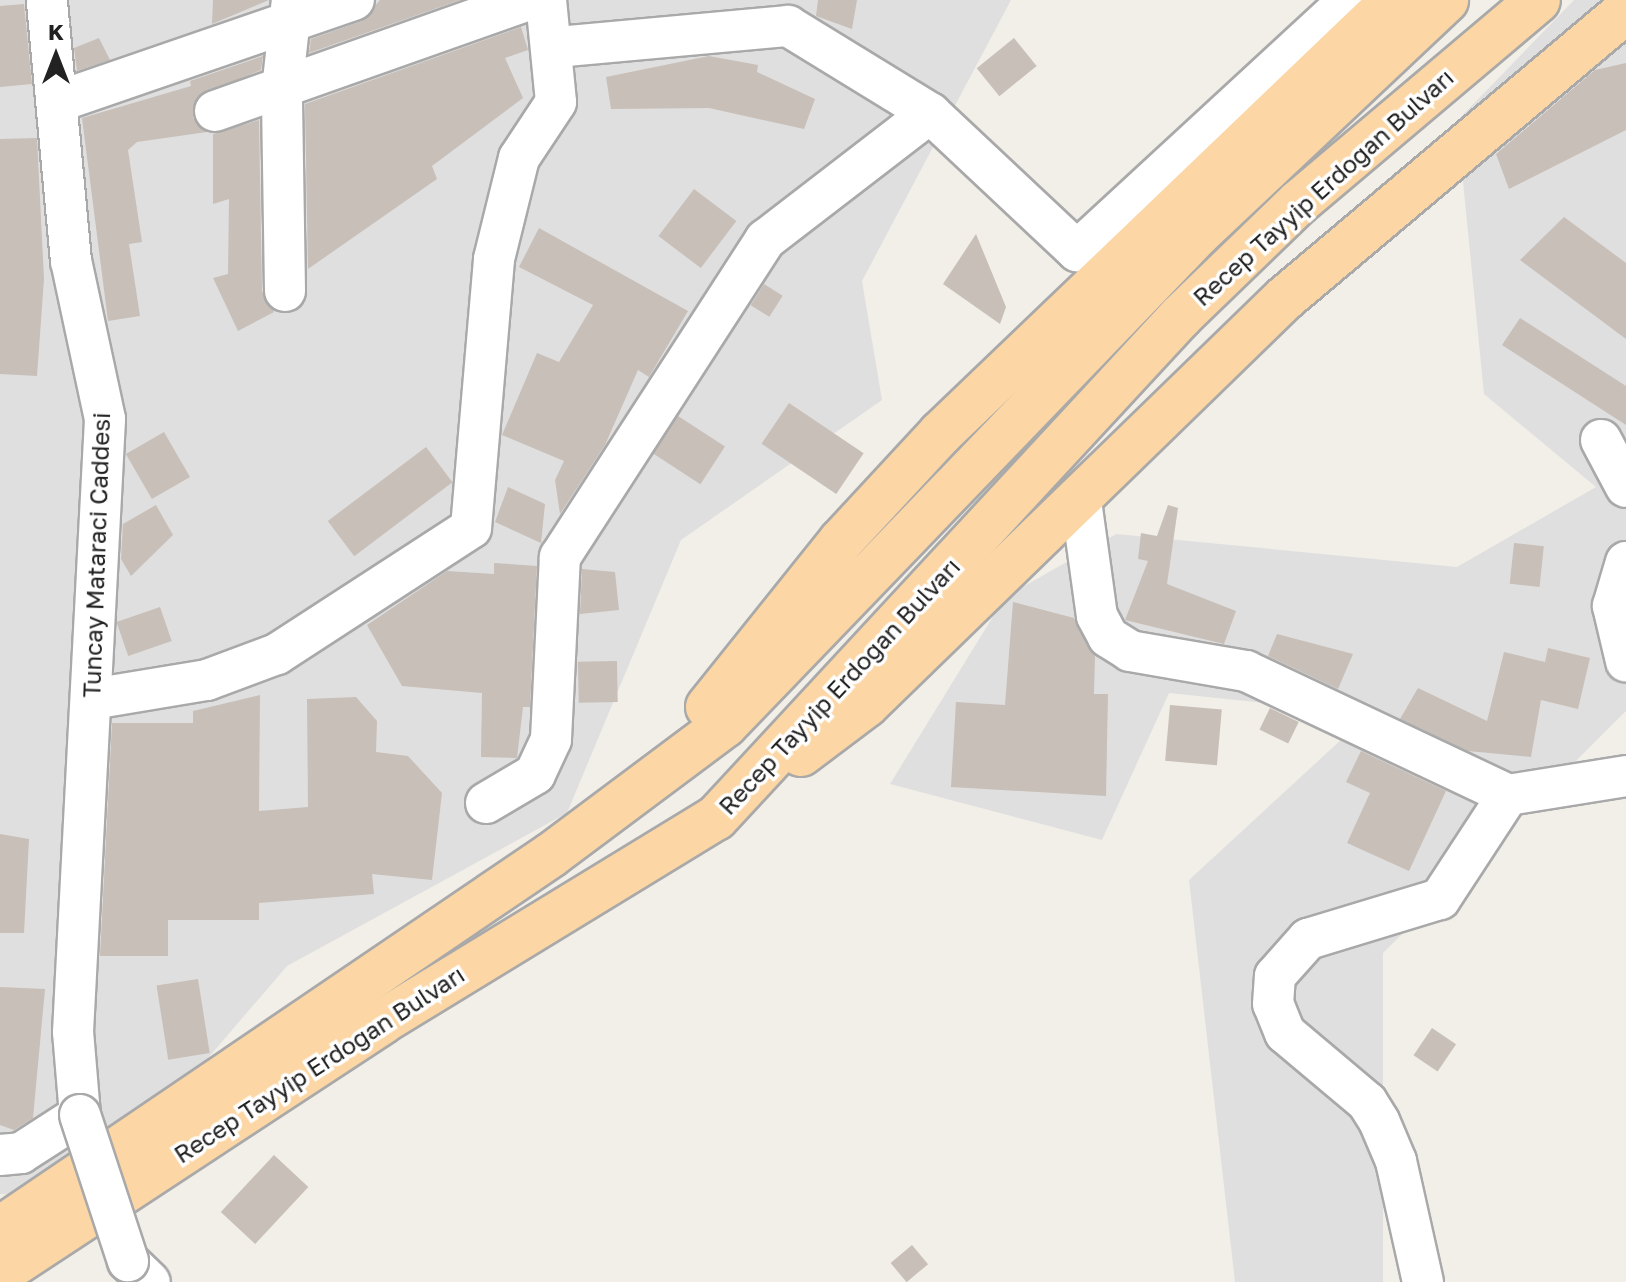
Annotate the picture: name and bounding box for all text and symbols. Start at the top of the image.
north arrow [16,16,96,96]
text: K [48,18,64,45]
street label: Recep Tayyip Erdoğan Bulvarı [1187,62,1459,312]
street label: Tuncay Mataraci Caddesi [77,412,115,698]
street label: Recep Tayyip Erdoğan Bulvarı [712,552,966,820]
street label: Recep Tayyip Erdoğan Bulvarı [168,959,470,1169]

